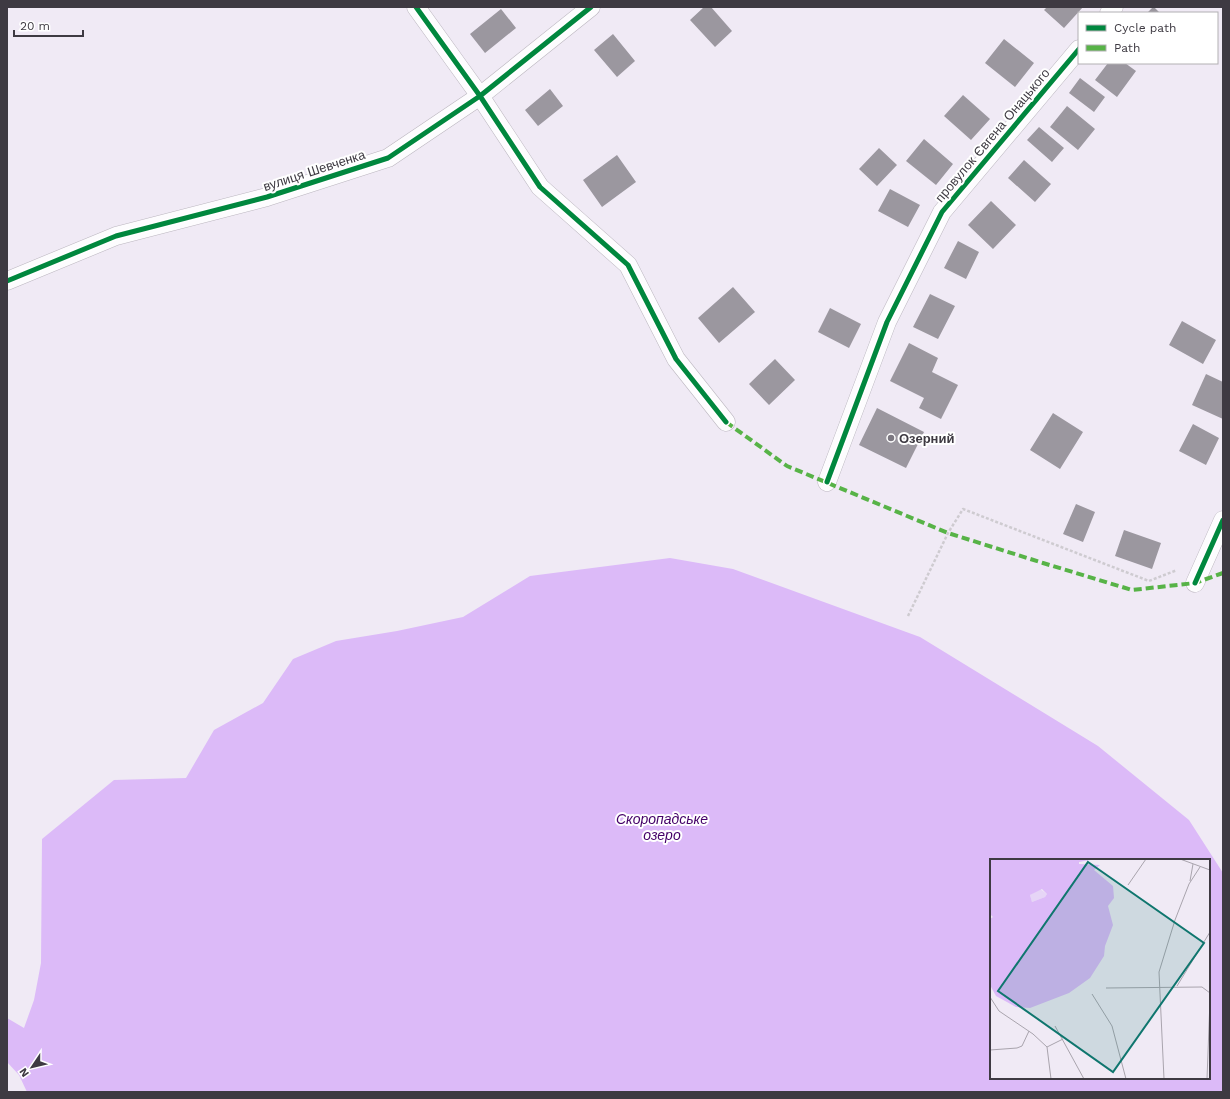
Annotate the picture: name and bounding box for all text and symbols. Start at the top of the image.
scale bar [14,12,83,38]
legend [1078,12,1218,64]
text: 20 m [20,19,50,33]
text: Cycle path [1114,21,1176,35]
text: Path [1114,41,1140,55]
street label: провулок Євгена Онацького [932,66,1053,205]
street label: вулиця Шевченка [261,147,368,194]
place label: Озерний [899,431,954,446]
marker: Озерний [886,433,896,443]
water label: Скоропадське озеро [616,811,708,843]
inset map [990,859,1210,1079]
north arrow [12,1047,52,1087]
text: N [17,1065,32,1080]

